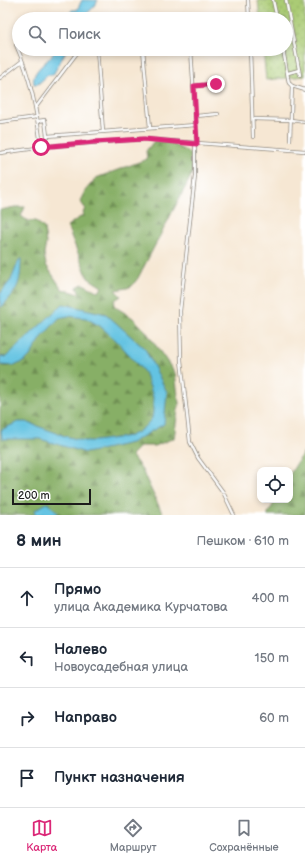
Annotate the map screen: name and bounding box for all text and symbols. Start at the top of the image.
search box [12,12,293,56]
icon: search [26,23,48,45]
text: Поиск [58,25,101,44]
route end [207,75,225,93]
route start [32,138,50,156]
map controls [257,467,293,503]
button: locate [257,467,293,503]
scale bar [12,487,91,506]
text: 200 m [18,489,50,502]
text: 8 мин [16,531,62,551]
text: Пешком · 610 m [197,533,289,549]
text: Прямо [54,580,101,599]
icon: ahead [16,587,38,609]
text: 400 m [252,590,289,606]
text: улица Академика Курчатова [54,599,228,615]
text: Налево [54,640,107,659]
icon: left [16,647,38,669]
text: 150 m [255,650,289,666]
text: Новоусадебная улица [54,659,188,675]
icon: right [16,707,38,729]
text: Направо [54,708,117,727]
text: 60 m [259,710,289,726]
icon: arrive [16,767,38,789]
text: Пункт назначения [54,768,185,787]
tab: Карта [26,817,57,854]
tab: Маршрут [110,817,157,854]
tab: Сохранённые [209,817,279,854]

